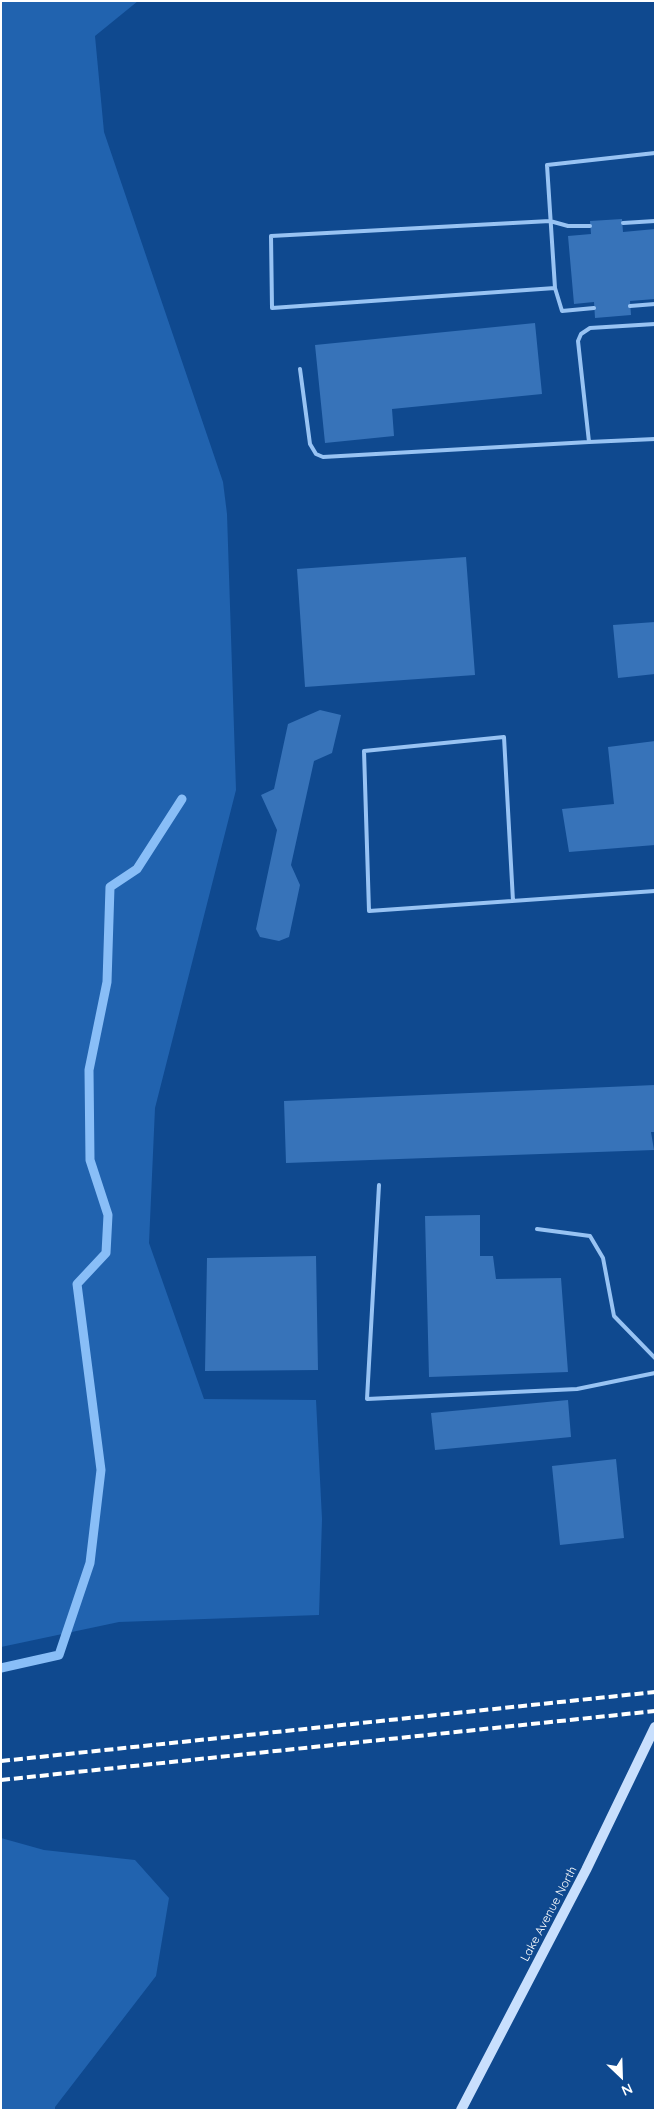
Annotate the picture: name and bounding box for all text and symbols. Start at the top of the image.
street label: Lake Avenue North [518,1864,580,1964]
north arrow [596,2051,646,2101]
text: N [619,2079,635,2100]

